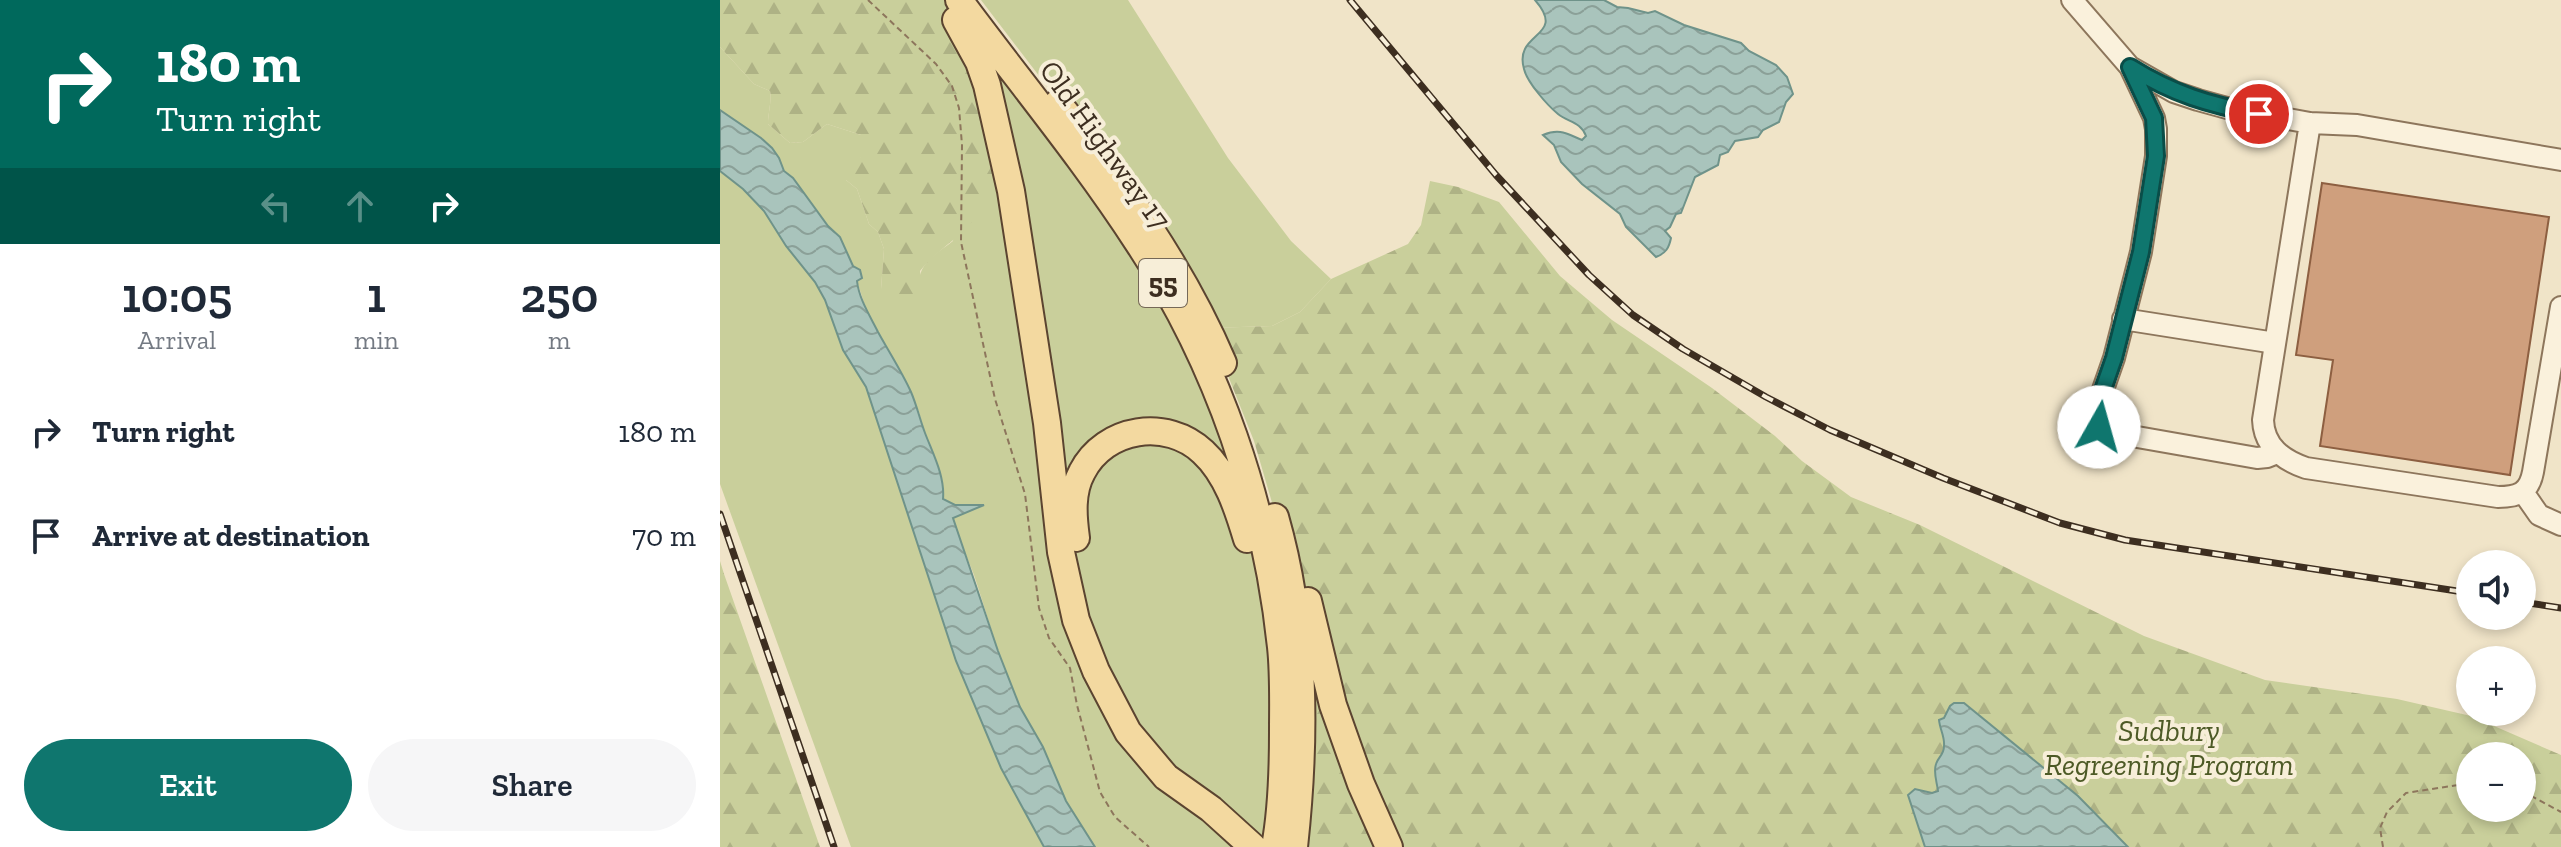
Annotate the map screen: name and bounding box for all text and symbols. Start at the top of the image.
text: 180 m [156,29,301,96]
icon: right [24,32,128,136]
street label: Old Highway 17 [1032,54,1178,236]
pin [2225,80,2293,148]
icon: arrive [2237,92,2281,136]
text: Turn right [156,97,321,140]
icon: left [254,184,298,228]
icon: ahead [338,184,382,228]
icon: right [422,184,466,228]
road number: 55 [1139,259,1187,307]
text: 10:05 [122,267,232,324]
text: 1 [367,267,386,324]
text: 250 [520,267,598,324]
text: Arrival [138,324,216,356]
text: min [354,324,399,356]
text: m [548,324,571,356]
position arrow [2057,385,2141,469]
icon: right [24,410,68,454]
text: Turn right [92,414,234,450]
text: 180 m [618,414,696,450]
icon: arrive [24,514,68,558]
text: Arrive at destination [92,518,369,554]
text: 70 m [632,518,696,554]
map controls [2456,550,2536,822]
button: sound [2456,550,2536,630]
button: + [2456,646,2536,726]
park label: Sudbury Regreening Program [2044,713,2294,783]
button: Exit [24,739,352,831]
button: Share [368,739,696,831]
button: − [2456,742,2536,822]

